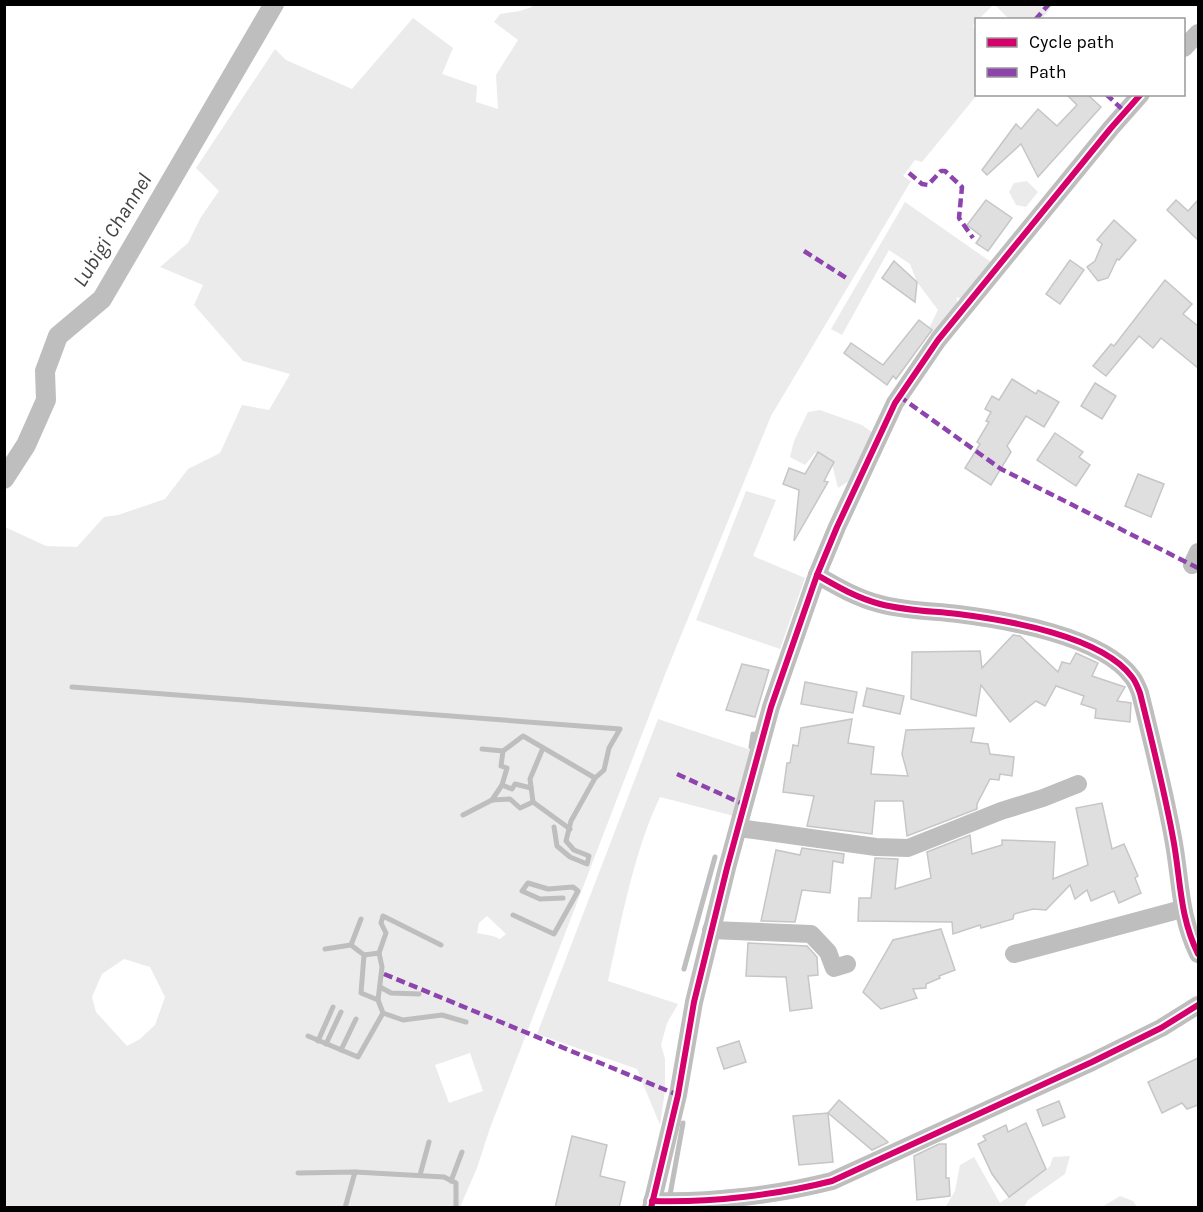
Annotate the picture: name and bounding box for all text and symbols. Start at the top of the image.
legend [975,18,1185,96]
text: Cycle path [1029,31,1114,53]
text: Path [1029,61,1067,83]
water label: Lubigi Channel [68,169,156,291]

